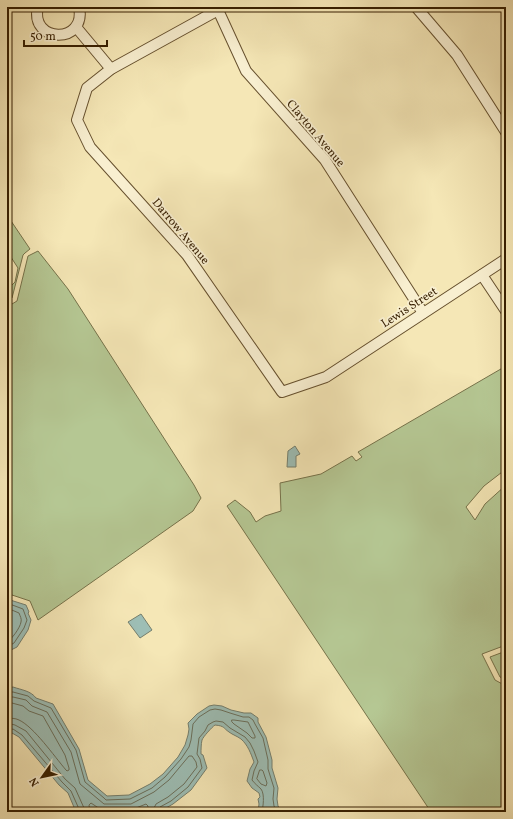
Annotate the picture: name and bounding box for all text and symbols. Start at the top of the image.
scale bar [24,22,107,48]
text: 50 m [30,29,56,45]
street label: Clayton Avenue [282,97,348,171]
street label: Darrow Avenue [148,195,213,268]
street label: Lewis Street [378,284,441,332]
north arrow [22,757,62,797]
text: N [26,774,43,789]

